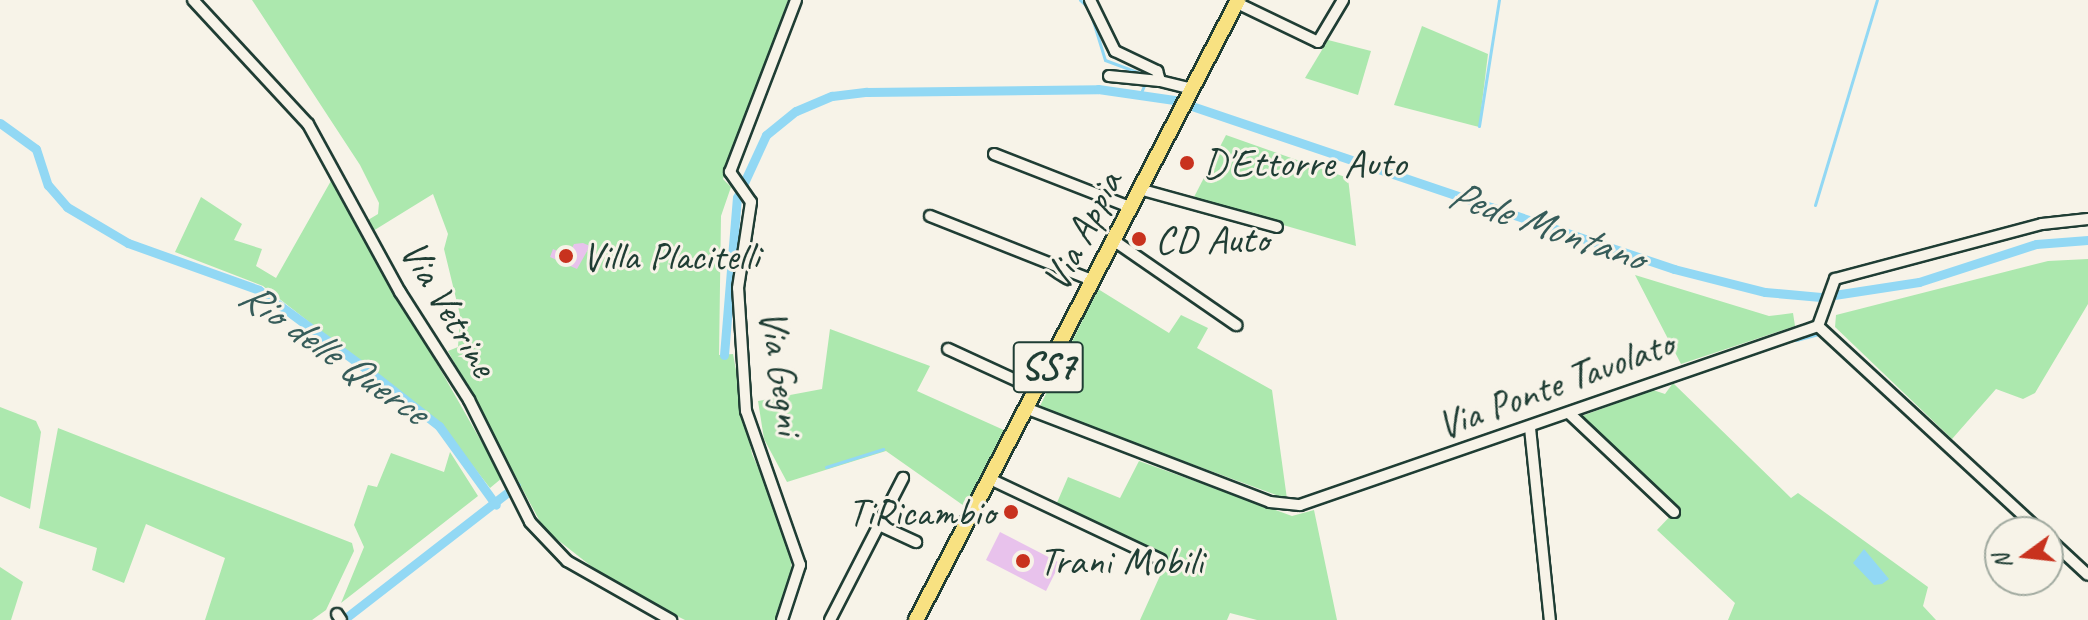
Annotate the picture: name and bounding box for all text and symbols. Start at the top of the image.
place label: D'Ettorre Auto [1203,139,1406,187]
marker: D'Ettorre Auto [1178,154,1196,172]
street label: Via Appia [1032,164,1132,298]
water label: Pede Montano [1443,169,1649,283]
place label: CD Auto [1155,215,1269,263]
marker: CD Auto [1130,230,1148,248]
street label: Via Vetrine [390,231,508,385]
place label: Villa Placitelli [582,232,760,280]
marker: Villa Placitelli [557,247,575,265]
water label: Rio delle Querce [230,270,436,436]
street label: Via Gegni [750,307,814,437]
street label: Via Ponte Tavolato [1431,319,1679,449]
road number: SS7 [1012,333,1084,401]
place label: TiRicambio [848,488,995,536]
marker: TiRicambio [1002,503,1020,521]
north arrow [1984,516,2064,596]
place label: Trani Mobili [1039,537,1203,585]
text: N [1987,551,2018,572]
marker: Trani Mobili [1014,552,1032,570]

